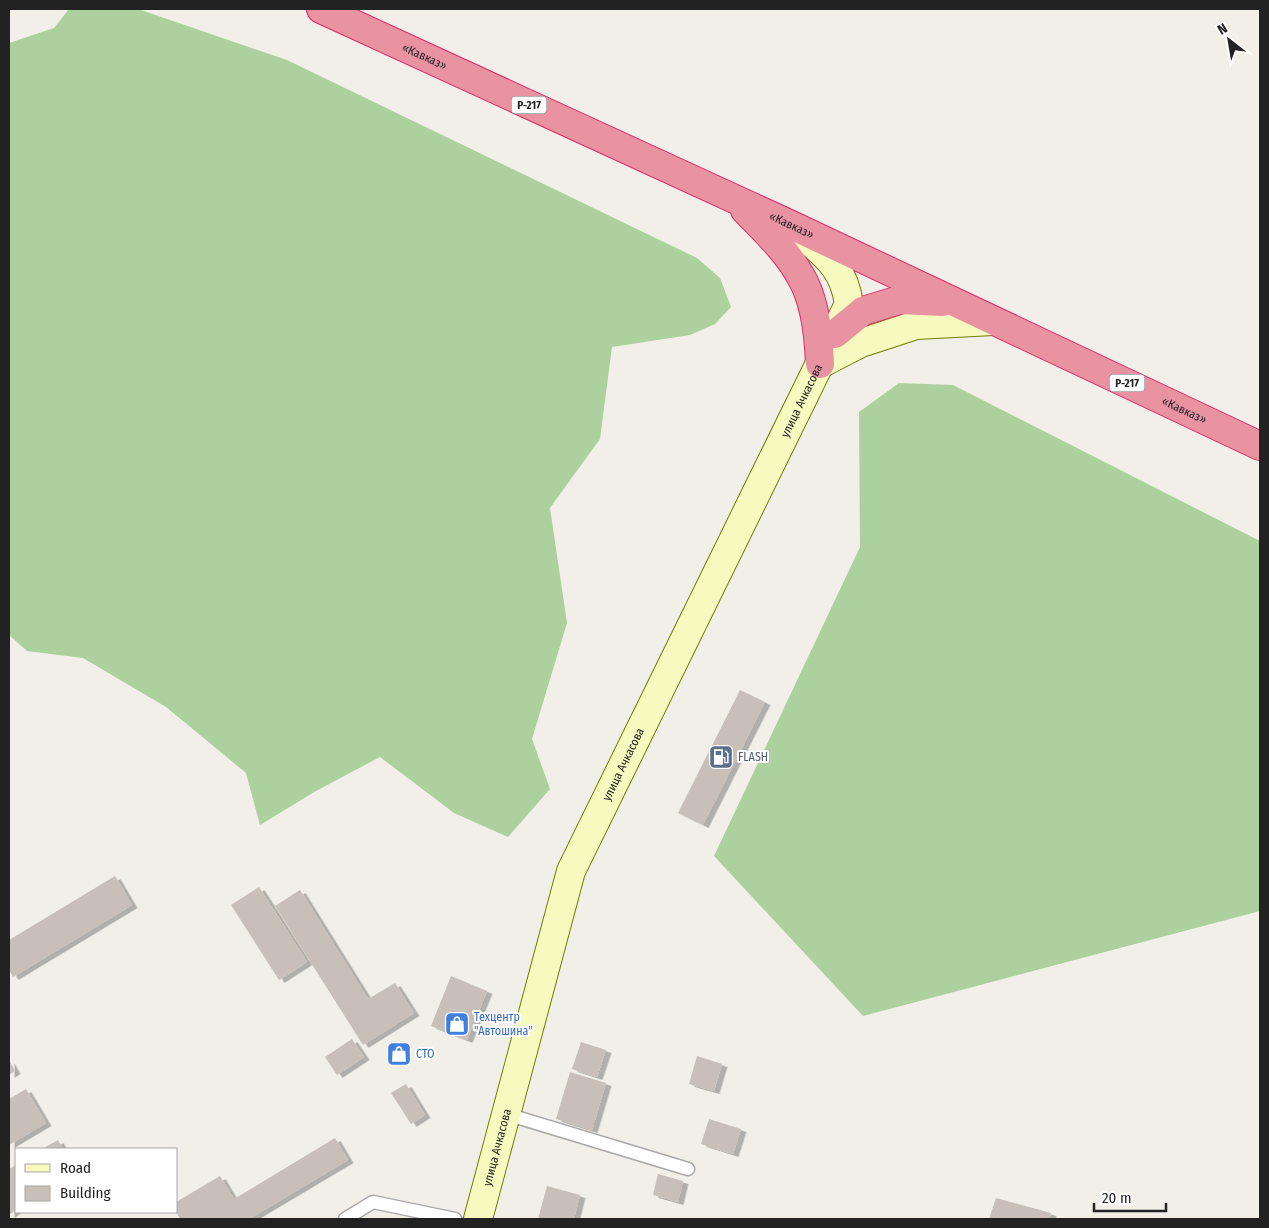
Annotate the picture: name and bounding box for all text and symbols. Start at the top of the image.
north arrow [1204,15,1254,65]
text: N [1215,20,1231,39]
street label: «Кавказ» [400,40,449,73]
road number: Р-217 [512,96,546,114]
street label: «Кавказ» [767,209,816,242]
street label: улица Ачкасова [778,362,825,440]
road number: Р-217 [1110,374,1144,392]
street label: «Кавказ» [1160,394,1209,427]
street label: улица Ачкасова [599,725,647,803]
fuel station icon: FLASH [708,744,734,770]
place label: FLASH [738,750,768,764]
place label: Техцентр "Автошина" [474,1010,533,1038]
shop icon: Техцентр "Автошина" [444,1011,470,1037]
shop icon: СТО [386,1041,412,1067]
place label: СТО [416,1047,435,1061]
street label: улица Ачкасова [480,1107,514,1188]
legend [15,1148,178,1213]
text: Road [60,1159,91,1177]
scale bar [1094,1180,1166,1212]
text: Building [60,1184,111,1202]
text: 20 m [1102,1189,1132,1207]

